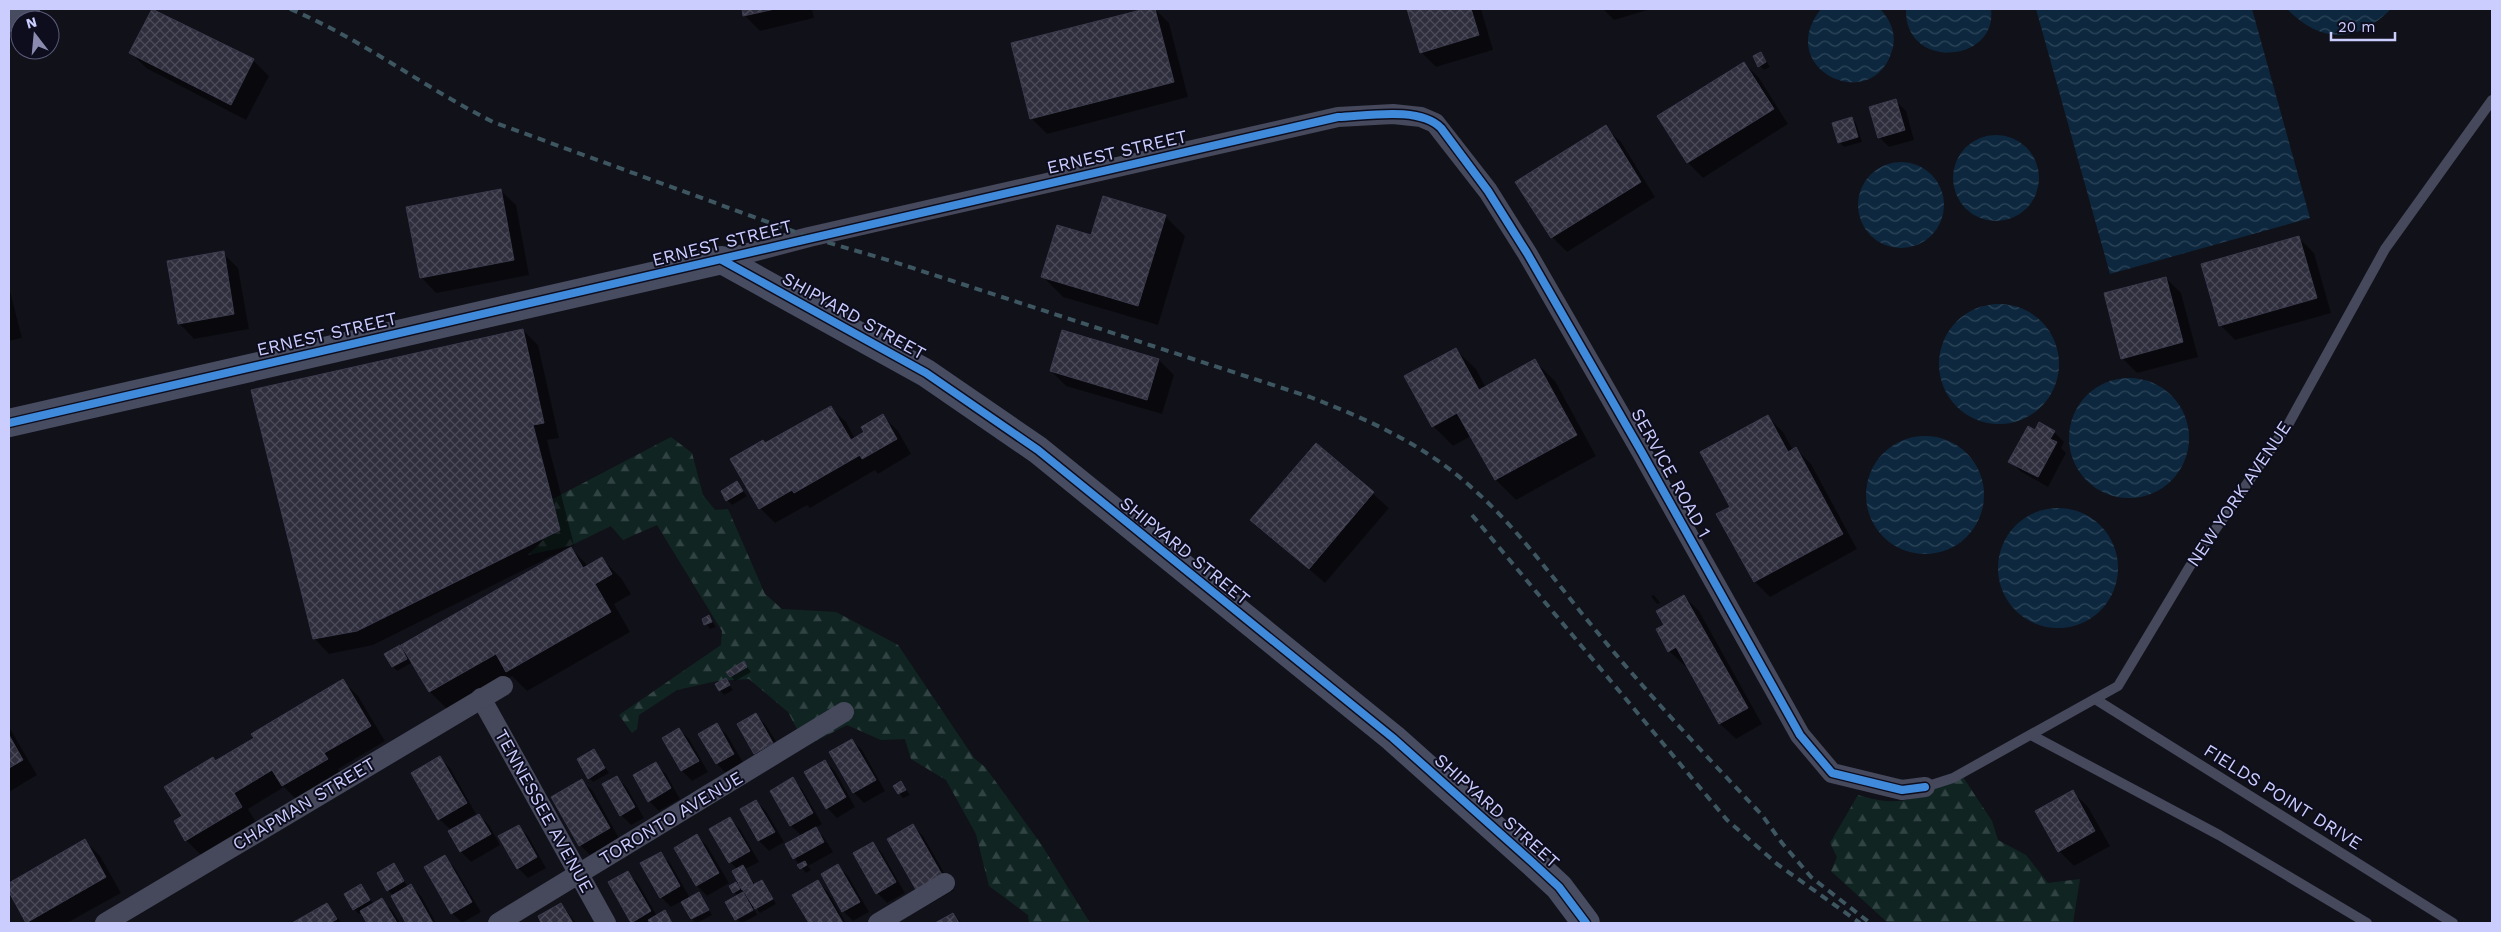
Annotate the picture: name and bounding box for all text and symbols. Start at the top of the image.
north arrow [10,10,60,60]
scale bar [2331,10,2395,42]
text: N [24,13,39,32]
text: 20 m [2338,18,2376,36]
street label: ERNEST STREET [1045,125,1189,178]
street label: ERNEST STREET [650,215,794,270]
street label: SHIPYARD STREET [779,267,930,364]
street label: ERNEST STREET [255,307,399,360]
street label: SERVICE ROAD 1 [1627,405,1716,541]
street label: NEW YORK AVENUE [2182,417,2295,570]
street label: SHIPYARD STREET [1116,492,1254,609]
street label: TENNESSEE AVENUE [491,726,598,896]
street label: FIELDS POINT DRIVE [2200,739,2366,854]
street label: SHIPYARD STREET [1431,749,1564,872]
street label: CHAPMAN STREET [229,753,379,854]
street label: TORONTO AVENUE [595,767,746,869]

